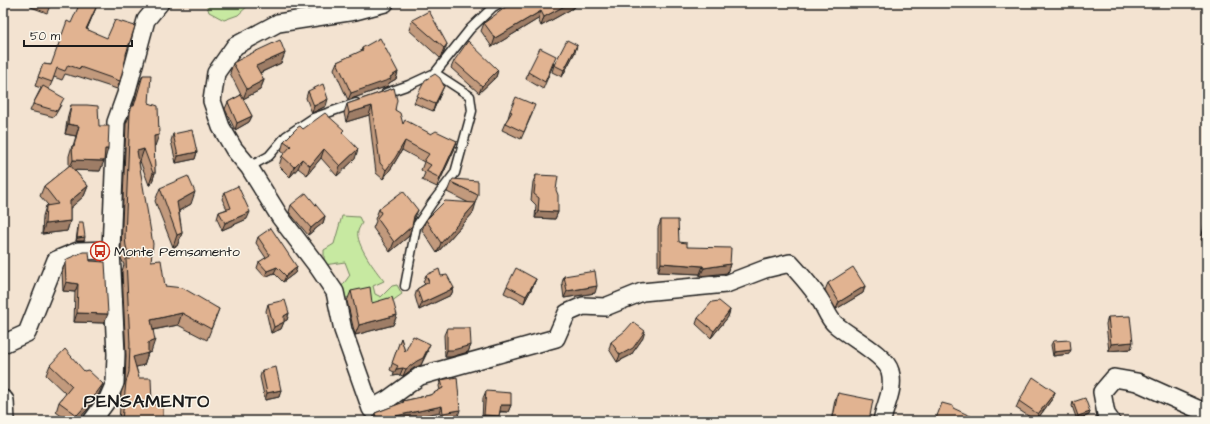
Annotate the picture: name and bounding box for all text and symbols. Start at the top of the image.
scale bar [24,22,132,48]
text: 50 m [30,28,61,45]
bus stop icon: Monte Pemsamento [89,240,111,262]
place label: Monte Pemsamento [114,242,240,262]
district label: PENSAMENTO [84,389,210,414]

